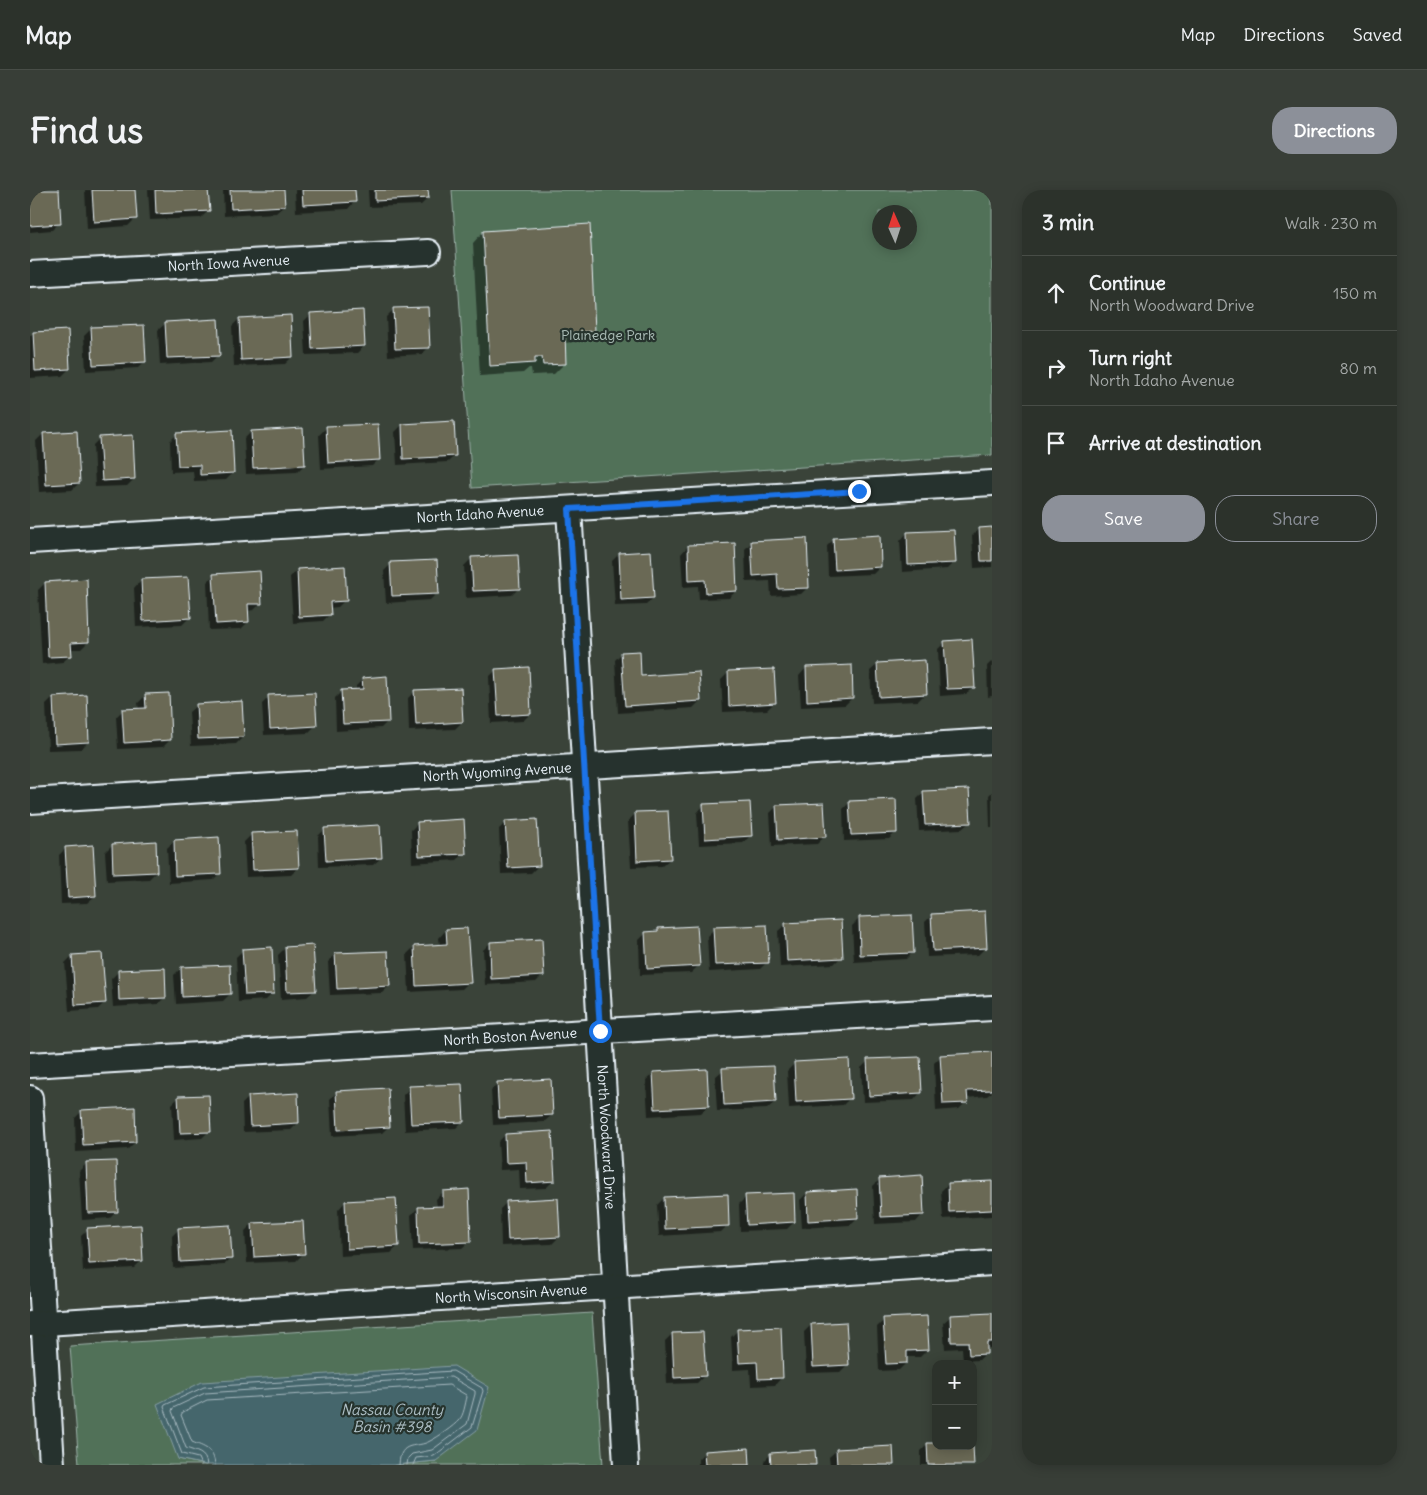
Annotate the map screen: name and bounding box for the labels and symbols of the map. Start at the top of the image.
north arrow [872,205,917,250]
street label: North Iowa Avenue [167,251,290,275]
park label: Plainedge Park [561,326,655,344]
route end [848,480,871,503]
street label: North Idaho Avenue [416,501,544,527]
street label: North Wyoming Avenue [422,758,572,785]
route start [589,1020,612,1043]
street label: North Boston Avenue [443,1024,577,1049]
street label: North Woodward Drive [593,1064,620,1210]
street label: North Wisconsin Avenue [434,1280,588,1307]
water label: Nassau County Basin #398 [341,1400,445,1436]

